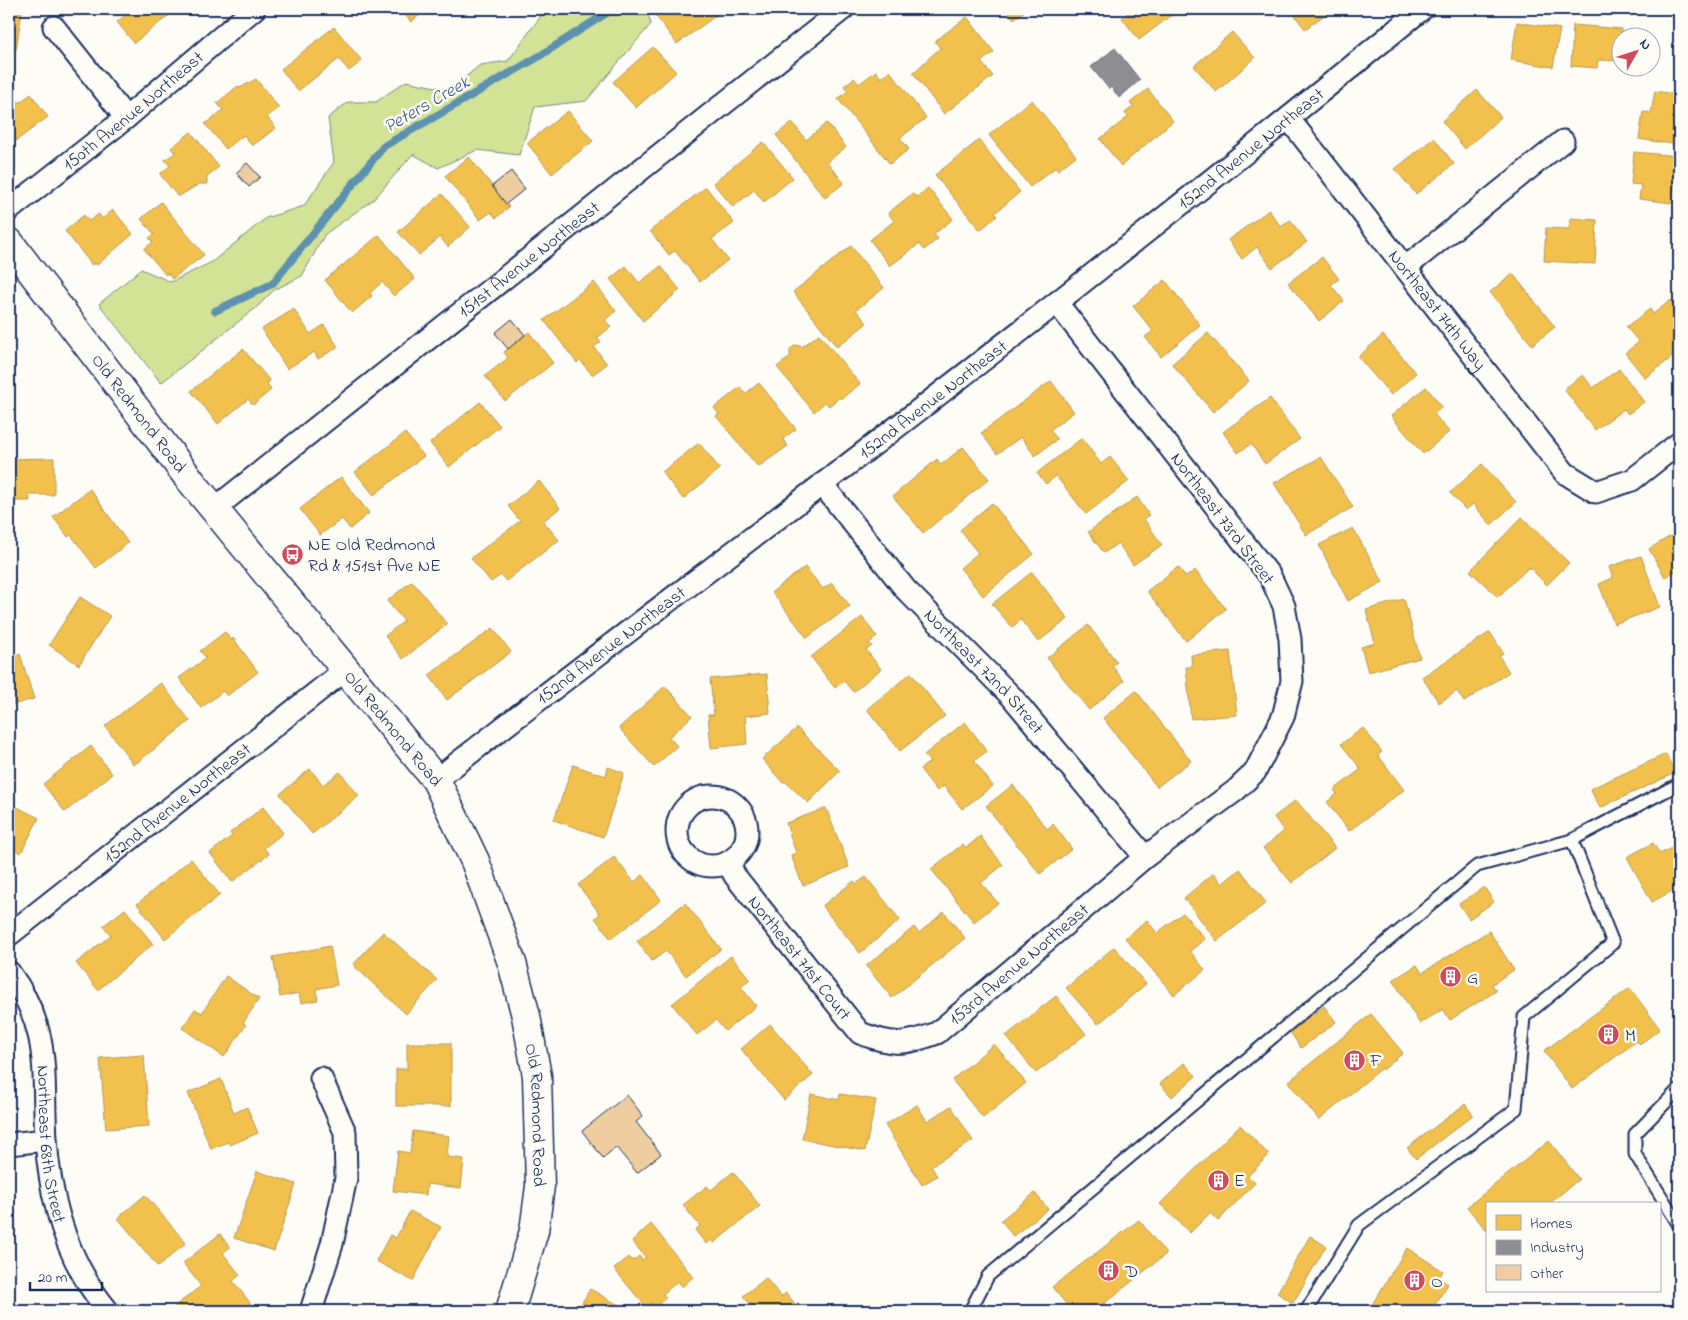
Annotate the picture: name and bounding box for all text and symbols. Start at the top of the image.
north arrow [1610,28,1660,78]
text: N [1634,34,1656,55]
street label: 150th Avenue Northeast [58,46,211,178]
water label: Peters Creek [379,69,476,141]
street label: 152nd Avenue Northeast [1173,83,1331,217]
street label: 151st Avenue Northeast [453,196,606,325]
street label: Northeast 74th Way [1381,245,1492,377]
street label: 152nd Avenue Northeast [854,335,1014,467]
street label: Old Redmond Road [84,349,192,479]
street label: Northeast 73rd Street [1163,448,1280,591]
place label: NE Old Redmond Rd & 151st Ave NE [308,533,441,580]
bus stop icon: NE Old Redmond Rd & 151st Ave NE [280,542,304,566]
street label: 152nd Avenue Northeast [532,581,692,712]
street label: Northeast 72nd Street [917,604,1049,741]
street label: Old Redmond Road [336,666,448,793]
street label: 152nd Avenue Northeast [99,738,258,871]
street label: Northeast 71st Court [740,891,856,1027]
street label: 153rd Avenue Northeast [944,898,1096,1033]
building icon: G [1439,965,1463,989]
place label: G [1467,966,1478,992]
building icon: M [1597,1023,1621,1047]
place label: M [1625,1024,1636,1050]
street label: Old Redmond Road [516,1042,551,1187]
building icon: F [1342,1048,1366,1072]
place label: F [1369,1049,1382,1075]
street label: Northeast 68th Street [29,1064,71,1226]
building icon: E [1206,1168,1230,1192]
place label: E [1234,1169,1245,1195]
legend [1486,1202,1660,1292]
text: Homes [1530,1213,1573,1235]
text: Industry [1530,1237,1584,1260]
building icon: D [1097,1259,1121,1283]
scale bar [30,1260,102,1292]
place label: D [1124,1260,1138,1286]
text: Other [1530,1263,1564,1285]
text: 20 m [38,1267,68,1289]
building icon: O [1403,1269,1427,1293]
place label: O [1431,1270,1443,1296]

